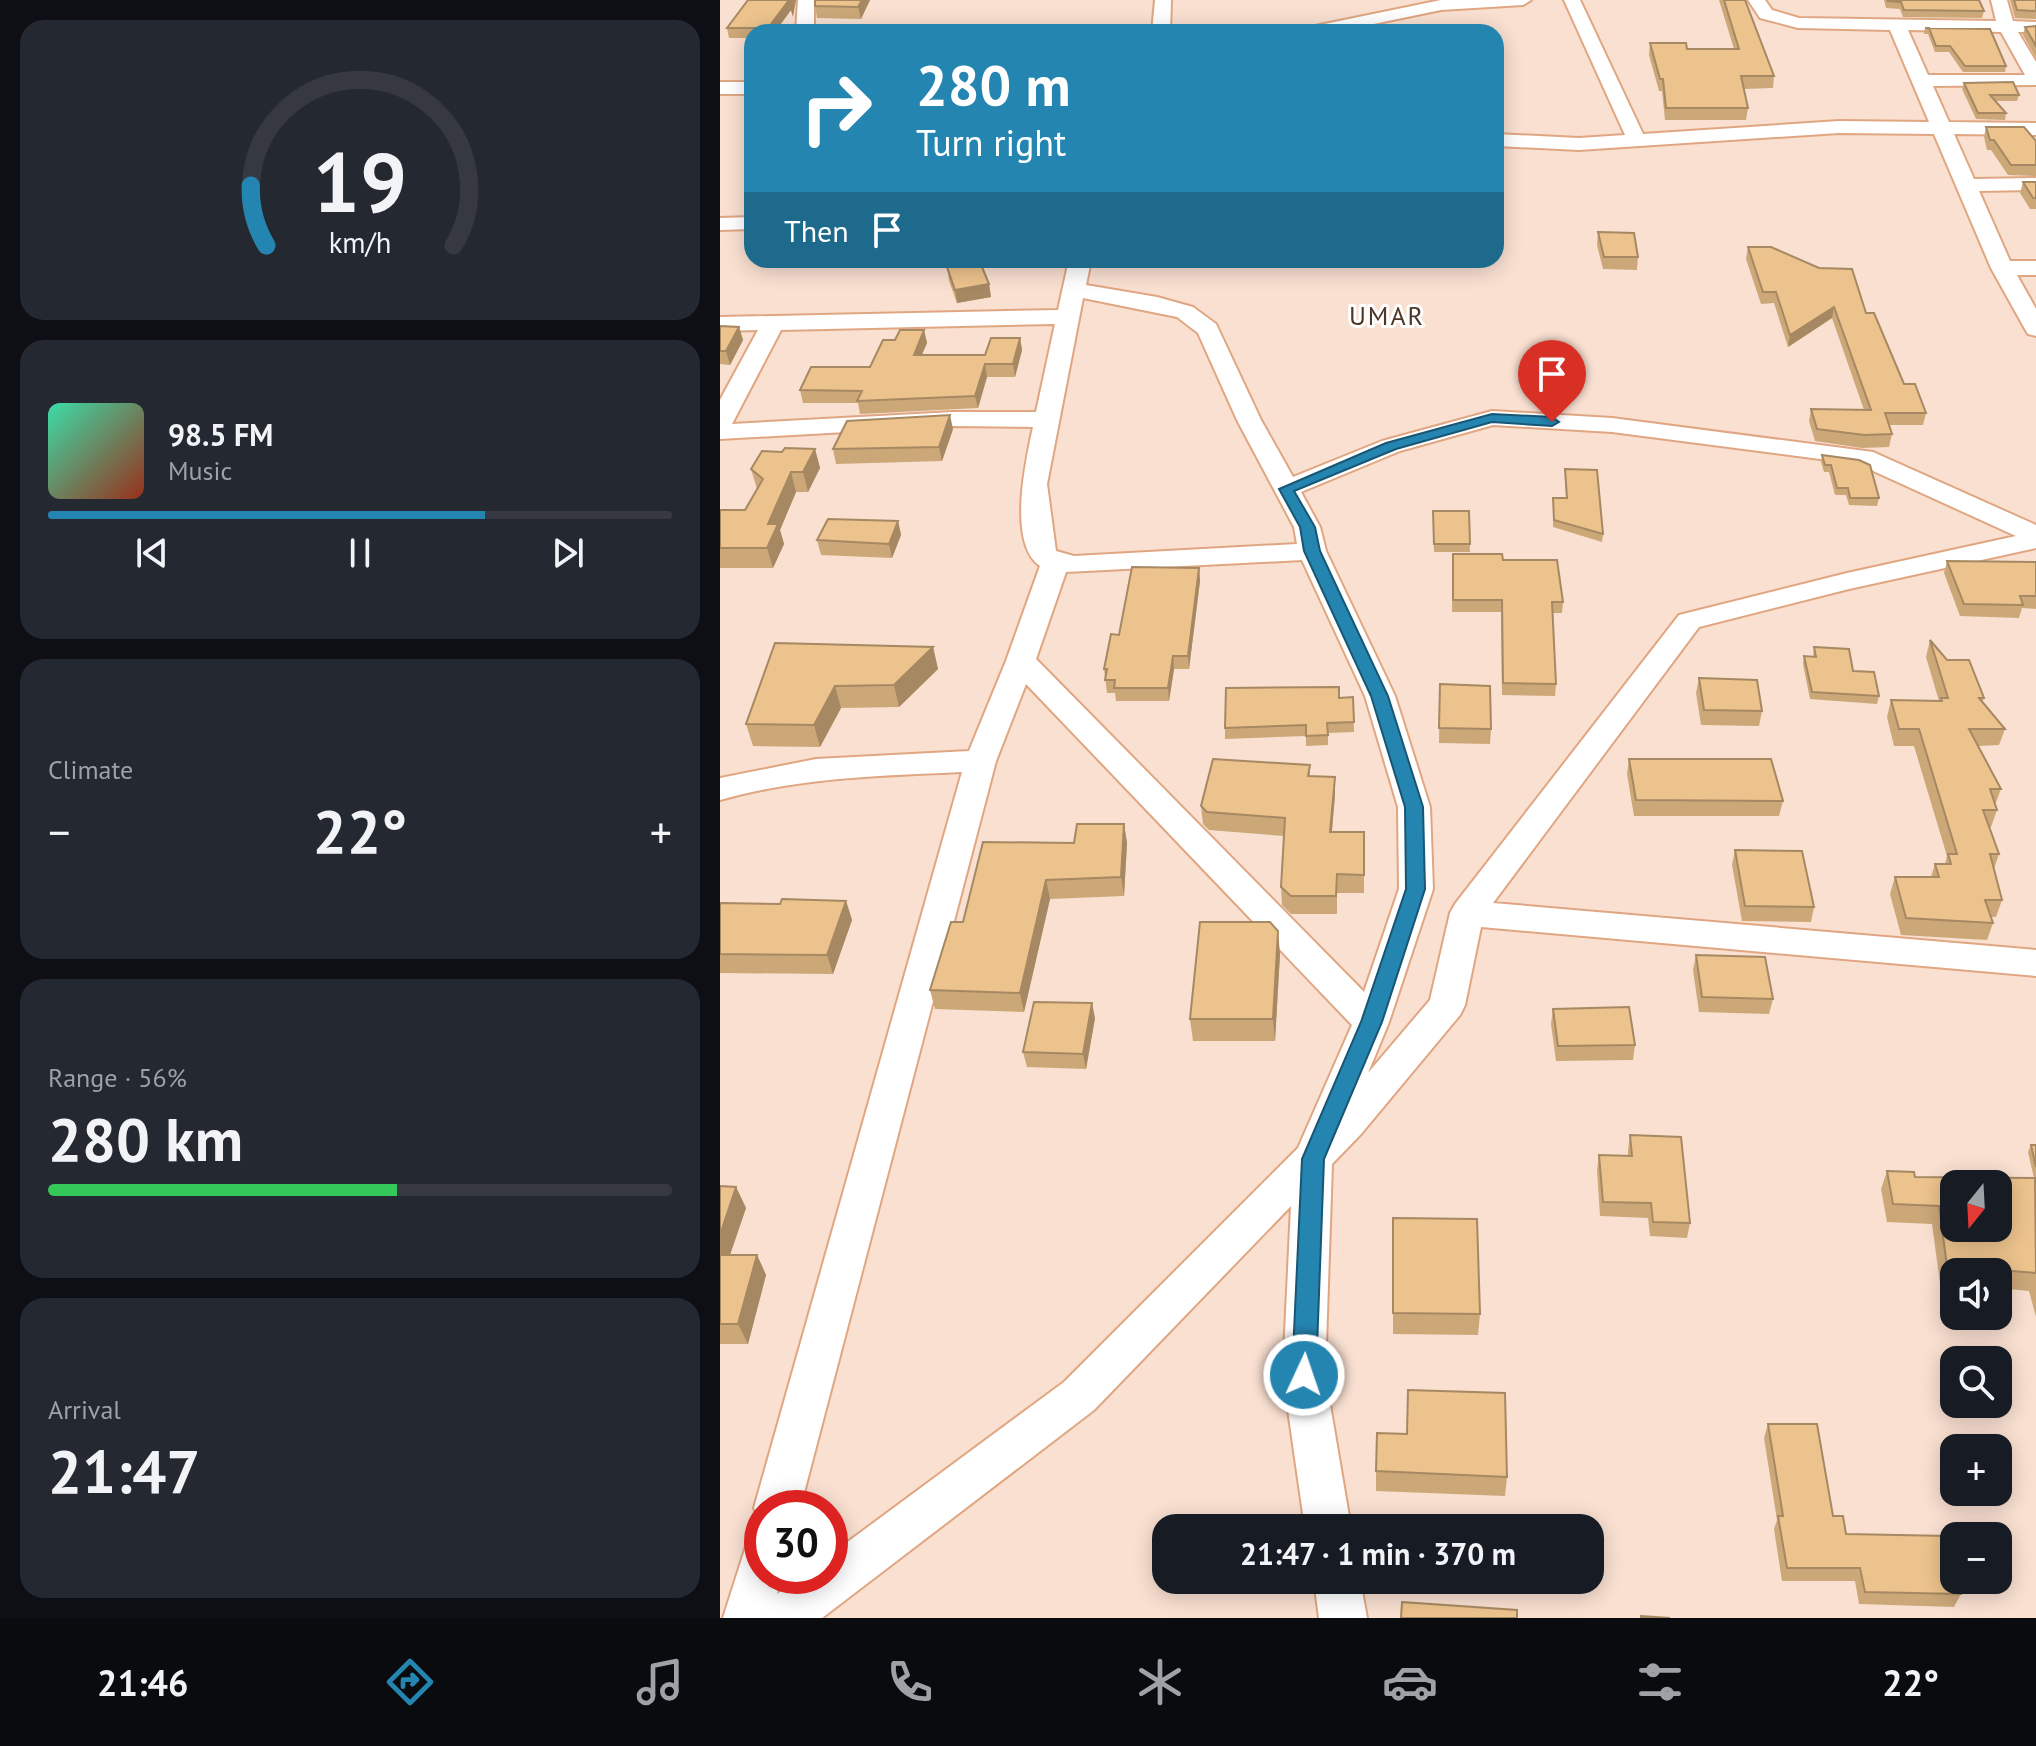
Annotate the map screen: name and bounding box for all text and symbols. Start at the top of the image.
text: 280 m [916,49,1071,121]
icon: right [784,56,888,160]
text: Turn right [916,119,1066,166]
text: 19 [313,126,407,234]
icon: arrive [865,208,909,252]
text: Then [784,211,849,250]
text: km/h [329,224,391,261]
district label: UMAR [1349,299,1425,332]
pin [1518,340,1586,422]
icon: arrive [1530,352,1574,396]
text: 98.5 FM [168,415,273,454]
text: Music [168,454,232,487]
icon: previous [130,531,174,575]
icon: pause [338,531,382,575]
icon: next [546,531,590,575]
text: Climate [48,753,133,786]
text: 22° [313,792,407,870]
text: − [48,803,70,860]
text: + [650,803,672,860]
text: Range · 56% [48,1061,187,1094]
text: 280 km [48,1100,243,1178]
north arrow [1940,1170,2012,1242]
map controls [1940,1170,2012,1594]
button: sound [1940,1258,2012,1330]
position arrow [1262,1333,1346,1417]
button: search [1940,1346,2012,1418]
text: Arrival [48,1393,121,1426]
text: 21:47 [48,1432,200,1510]
button: + [1940,1434,2012,1506]
speed limit sign: 30 [744,1490,848,1594]
button: − [1940,1522,2012,1594]
text: 21:47 · 1 min · 370 m [1240,1534,1516,1573]
icon: directions [382,1654,438,1710]
icon: music [632,1654,688,1710]
icon: phone [882,1654,938,1710]
icon: climate [1132,1654,1188,1710]
icon: car [1382,1654,1438,1710]
icon: filters [1632,1654,1688,1710]
text: 21:46 [97,1659,188,1706]
text: 22° [1882,1659,1939,1706]

